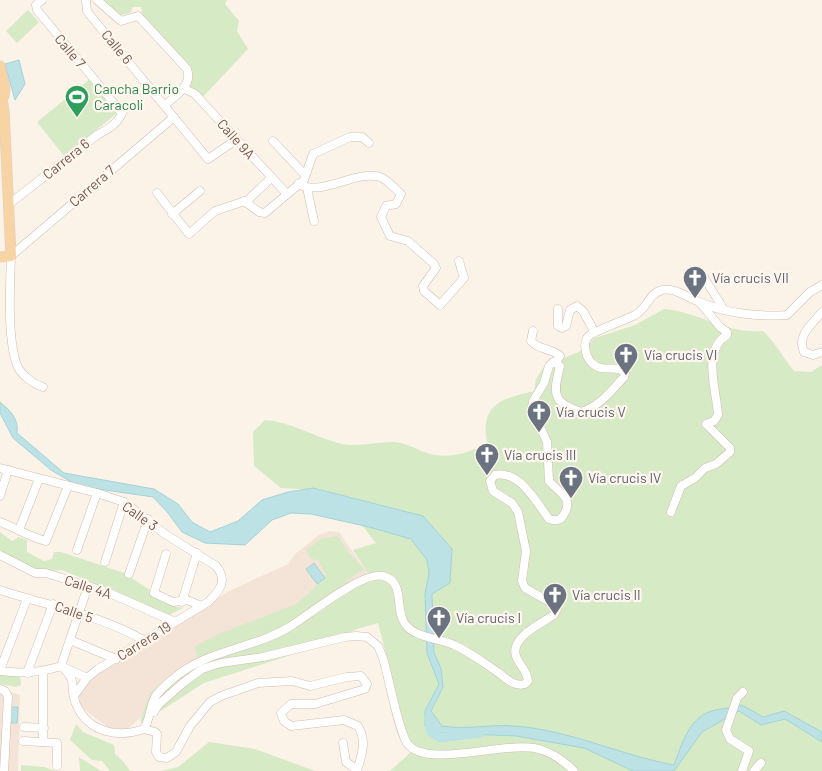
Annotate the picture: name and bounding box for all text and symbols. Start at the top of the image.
street label: Calle 6 [98,26,137,67]
street label: Calle 7 [51,30,90,71]
place label: Cancha Barrio Caracoli [94,80,179,113]
sports icon: Cancha Barrio Caracoli [64,84,90,118]
street label: Calle 9A [214,115,259,163]
street label: Carrera 6 [39,135,93,183]
street label: Carrera 7 [65,161,118,210]
church icon: Vía crucis VII [682,265,708,299]
place label: Vía crucis VII [712,269,789,286]
church icon: Vía crucis VI [613,342,639,376]
place label: Vía crucis VI [644,346,717,363]
church icon: Vía crucis V [526,399,552,433]
place label: Vía crucis V [556,403,626,420]
church icon: Vía crucis III [474,442,500,476]
place label: Vía crucis III [504,446,576,463]
church icon: Vía crucis IV [558,465,584,499]
place label: Vía crucis IV [588,469,661,486]
street label: Calle 3 [119,497,161,534]
street label: Calle 4A [62,571,114,602]
church icon: Vía crucis II [542,582,568,616]
place label: Vía crucis II [572,586,641,603]
street label: Calle 5 [53,597,96,626]
church icon: Vía crucis I [426,605,452,639]
place label: Vía crucis I [456,609,521,626]
street label: Carrera 19 [114,617,174,664]

